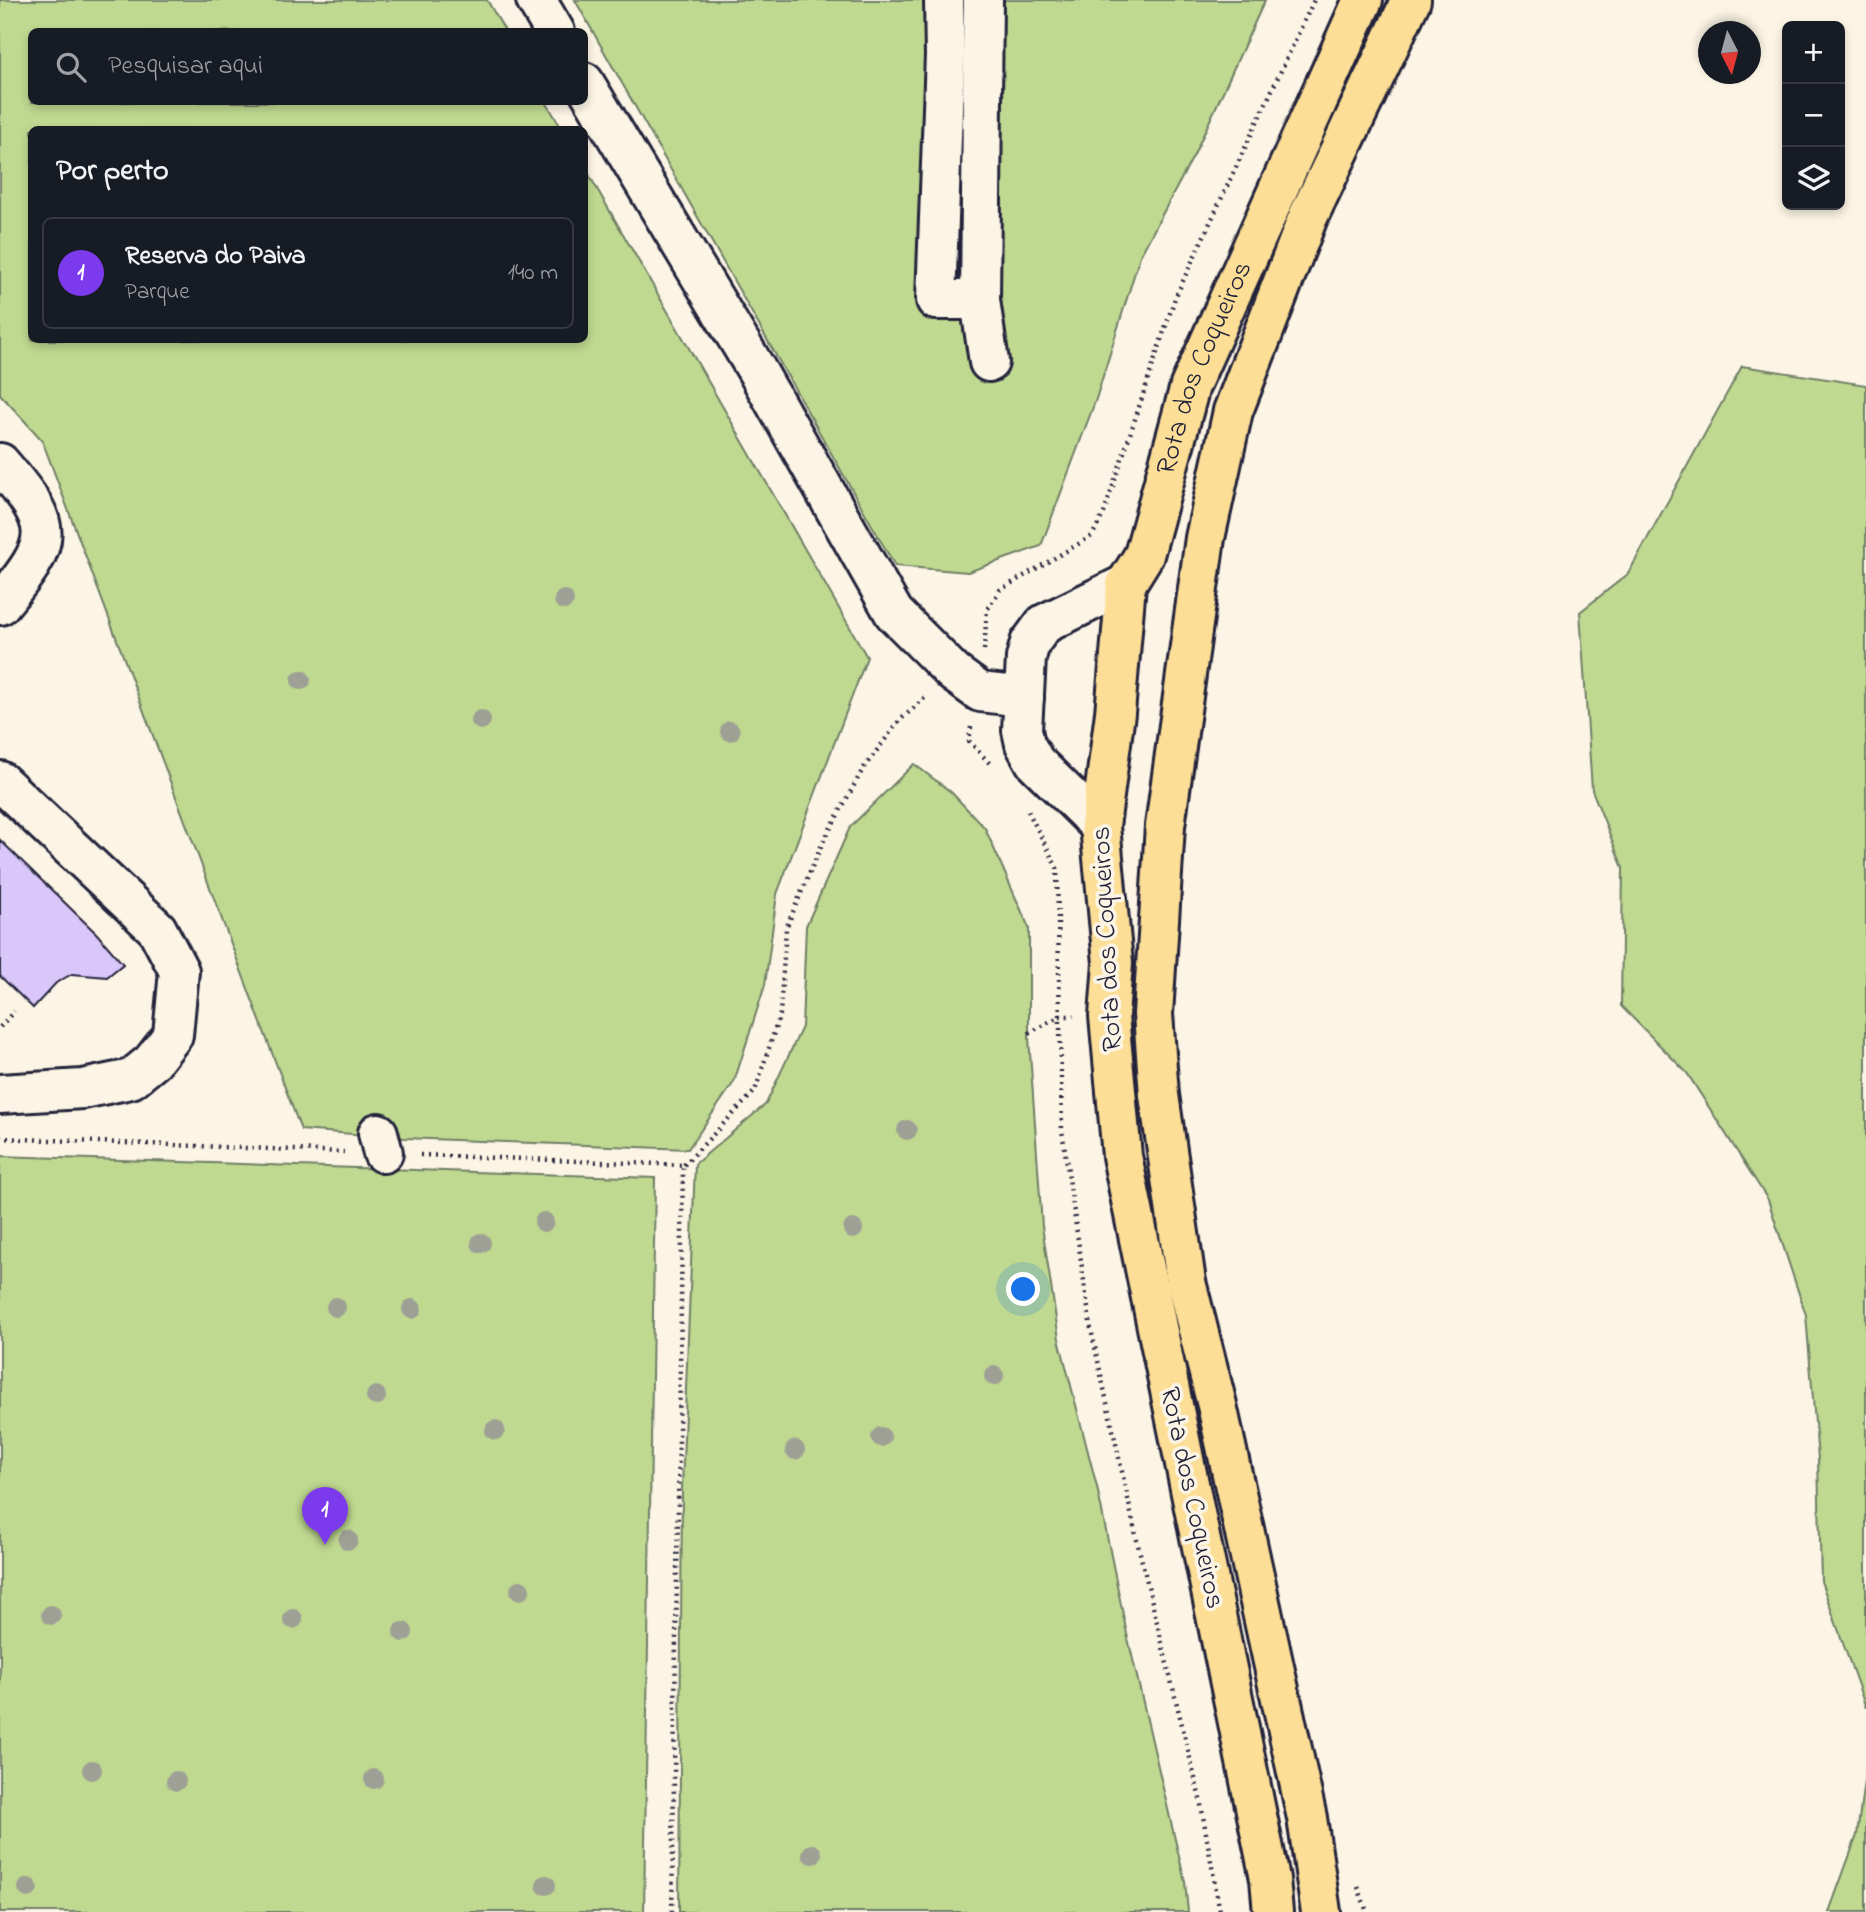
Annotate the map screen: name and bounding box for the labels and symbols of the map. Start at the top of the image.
north arrow [1698,21,1761,84]
street label: Rota dos Coqueiros [1146,255,1264,479]
street label: Rota dos Coqueiros [1082,825,1134,1053]
your location [1006,1272,1040,1306]
street label: Rota dos Coqueiros [1147,1383,1235,1613]
pin: 1 [302,1487,348,1545]

